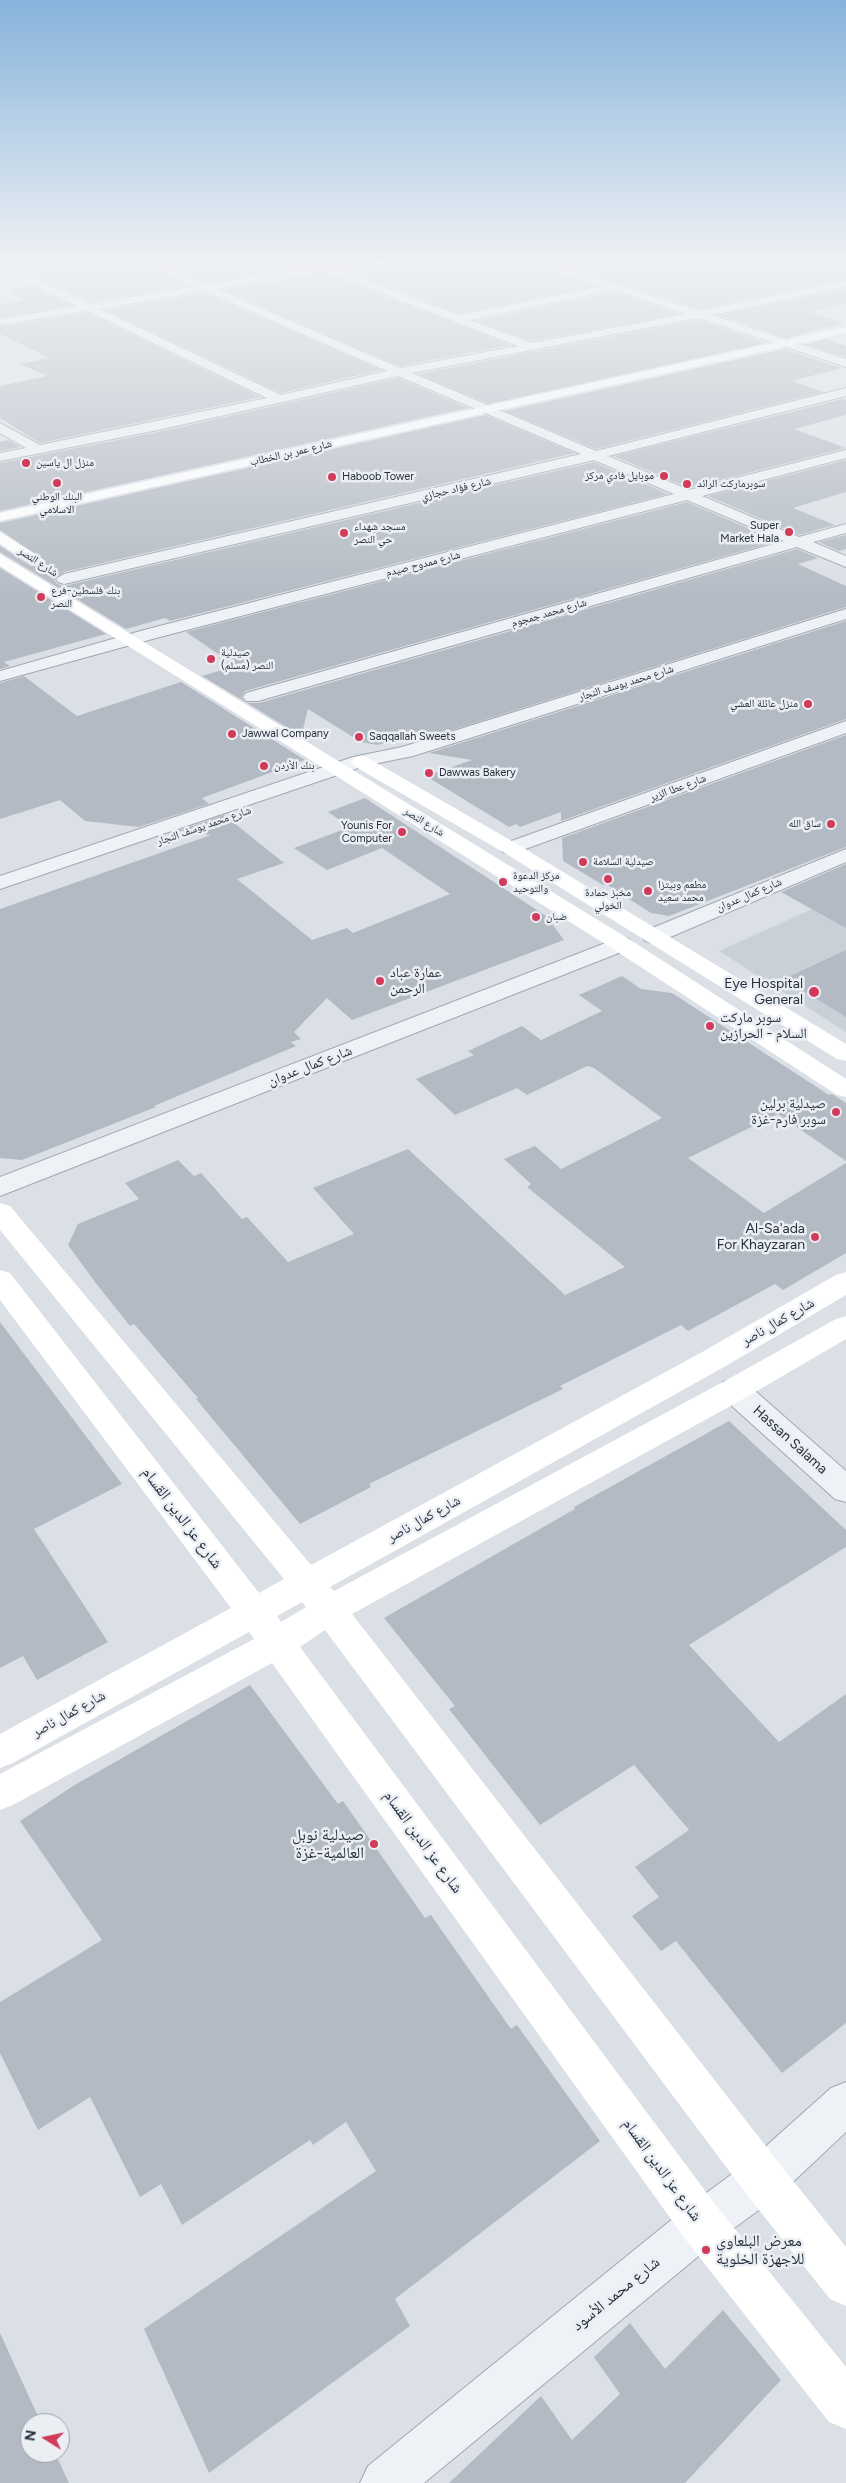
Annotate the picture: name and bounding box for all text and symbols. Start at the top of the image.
street label: شارع عمر بن الخطاب [249,437,333,469]
place label: منزل ال ياسين [36,456,94,470]
marker: منزل ال ياسين [20,457,32,469]
place label: موبايل فادي مركز [585,469,654,483]
place label: Haboob Tower [342,470,414,484]
marker: موبايل فادي مركز [658,470,670,482]
marker: Haboob Tower [326,471,338,483]
street label: شارع فؤاد حجازي [420,475,492,503]
marker: البنك الوطني الاسلامي [51,477,63,489]
place label: سوبرماركت الرائد [697,477,765,491]
marker: سوبرماركت الرائد [681,478,693,490]
place label: البنك الوطني الاسلامي [32,490,82,516]
place label: Super Market Hala [720,519,779,545]
place label: مسجد شهداء حي النصر [354,520,406,546]
marker: Super Market Hala [783,526,795,538]
marker: مسجد شهداء حي النصر [338,527,350,539]
street label: شارع النصر [16,544,60,580]
street label: شارع ممدوح صيدم [384,548,462,580]
place label: بنك فلسطين-فرع النصر [51,584,120,610]
marker: بنك فلسطين-فرع النصر [35,591,47,603]
street label: شارع محمد جمجوم [510,596,588,630]
place label: صيدلية النصر (مسلم) [221,646,273,672]
marker: صيدلية النصر (مسلم) [205,653,217,665]
street label: شارع محمد يوسف النجار [577,662,675,704]
place label: منزل عائلة العشي [730,697,798,711]
marker: منزل عائلة العشي [802,698,814,710]
place label: Jawwal Company [242,727,329,741]
marker: Jawwal Company [226,728,238,740]
place label: Saqqallah Sweets [369,730,456,744]
marker: Saqqallah Sweets [353,731,365,743]
place label: بنك الأردن [274,759,315,773]
marker: بنك الأردن [258,760,270,772]
place label: Dawwas Bakery [439,766,516,780]
marker: Dawwas Bakery [423,767,435,779]
street label: شارع عطا الزير [648,772,708,804]
street label: شارع محمد يوسف النجار [155,804,253,848]
street label: شارع النصر [402,805,446,839]
place label: ساق الله [789,817,821,831]
marker: ساق الله [825,818,837,830]
place label: Younis For Computer [341,819,392,845]
marker: Younis For Computer [396,826,408,838]
place label: صيدلية السلامة [593,855,654,869]
marker: صيدلية السلامة [577,856,589,868]
place label: مركز الدعوة والتوحيد [513,869,560,895]
marker: مخبز حمادة الخولي [602,873,614,885]
street label: شارع كمال عدوان [714,875,784,915]
marker: مركز الدعوة والتوحيد [497,876,509,888]
place label: مطعم وبيتزا محمد سعيد [658,878,706,904]
marker: مطعم وبيتزا محمد سعيد [642,885,654,897]
place label: مخبز حمادة الخولي [585,886,631,912]
place label: ضبان [546,910,567,924]
marker: ضبان [530,911,542,923]
place label: عمارة عباد الرحمن [390,965,441,998]
marker: عمارة عباد الرحمن [374,975,386,987]
place label: Eye Hospital General [724,976,803,1009]
marker: Eye Hospital General [807,985,821,999]
place label: سوبر ماركت السلام - الحرازين [720,1010,807,1042]
marker: سوبر ماركت السلام - الحرازين [704,1020,716,1032]
street label: شارع كمال عدوان [266,1042,354,1090]
place label: صيدلية برلين سوبر فارم-غزة [751,1096,826,1128]
marker: صيدلية برلين سوبر فارم-غزة [830,1106,842,1118]
place label: Al-Sa'ada For Khayzaran [717,1221,805,1254]
marker: Al-Sa'ada For Khayzaran [809,1231,821,1243]
street label: شارع كمال ناصر [739,1294,817,1350]
street label: Hassan Salama [749,1402,831,1478]
street label: شارع عز الدين القسام [138,1463,226,1573]
street label: شارع كمال ناصر [384,1492,464,1546]
street label: شارع كمال ناصر [29,1687,109,1741]
street label: شارع عز الدين القسام [379,1787,467,1897]
place label: صيدلية نوبل العالمية-غزة [292,1825,364,1863]
marker: صيدلية نوبل العالمية-غزة [368,1838,380,1850]
street label: شارع عز الدين القسام [618,2115,706,2225]
place label: معرض البلعاوي للاجهزة الخلوية [716,2231,804,2269]
marker: معرض البلعاوي للاجهزة الخلوية [700,2244,712,2256]
street label: شارع محمد الأسود [568,2253,664,2335]
north arrow [20,2413,70,2463]
text: N [21,2429,40,2442]

